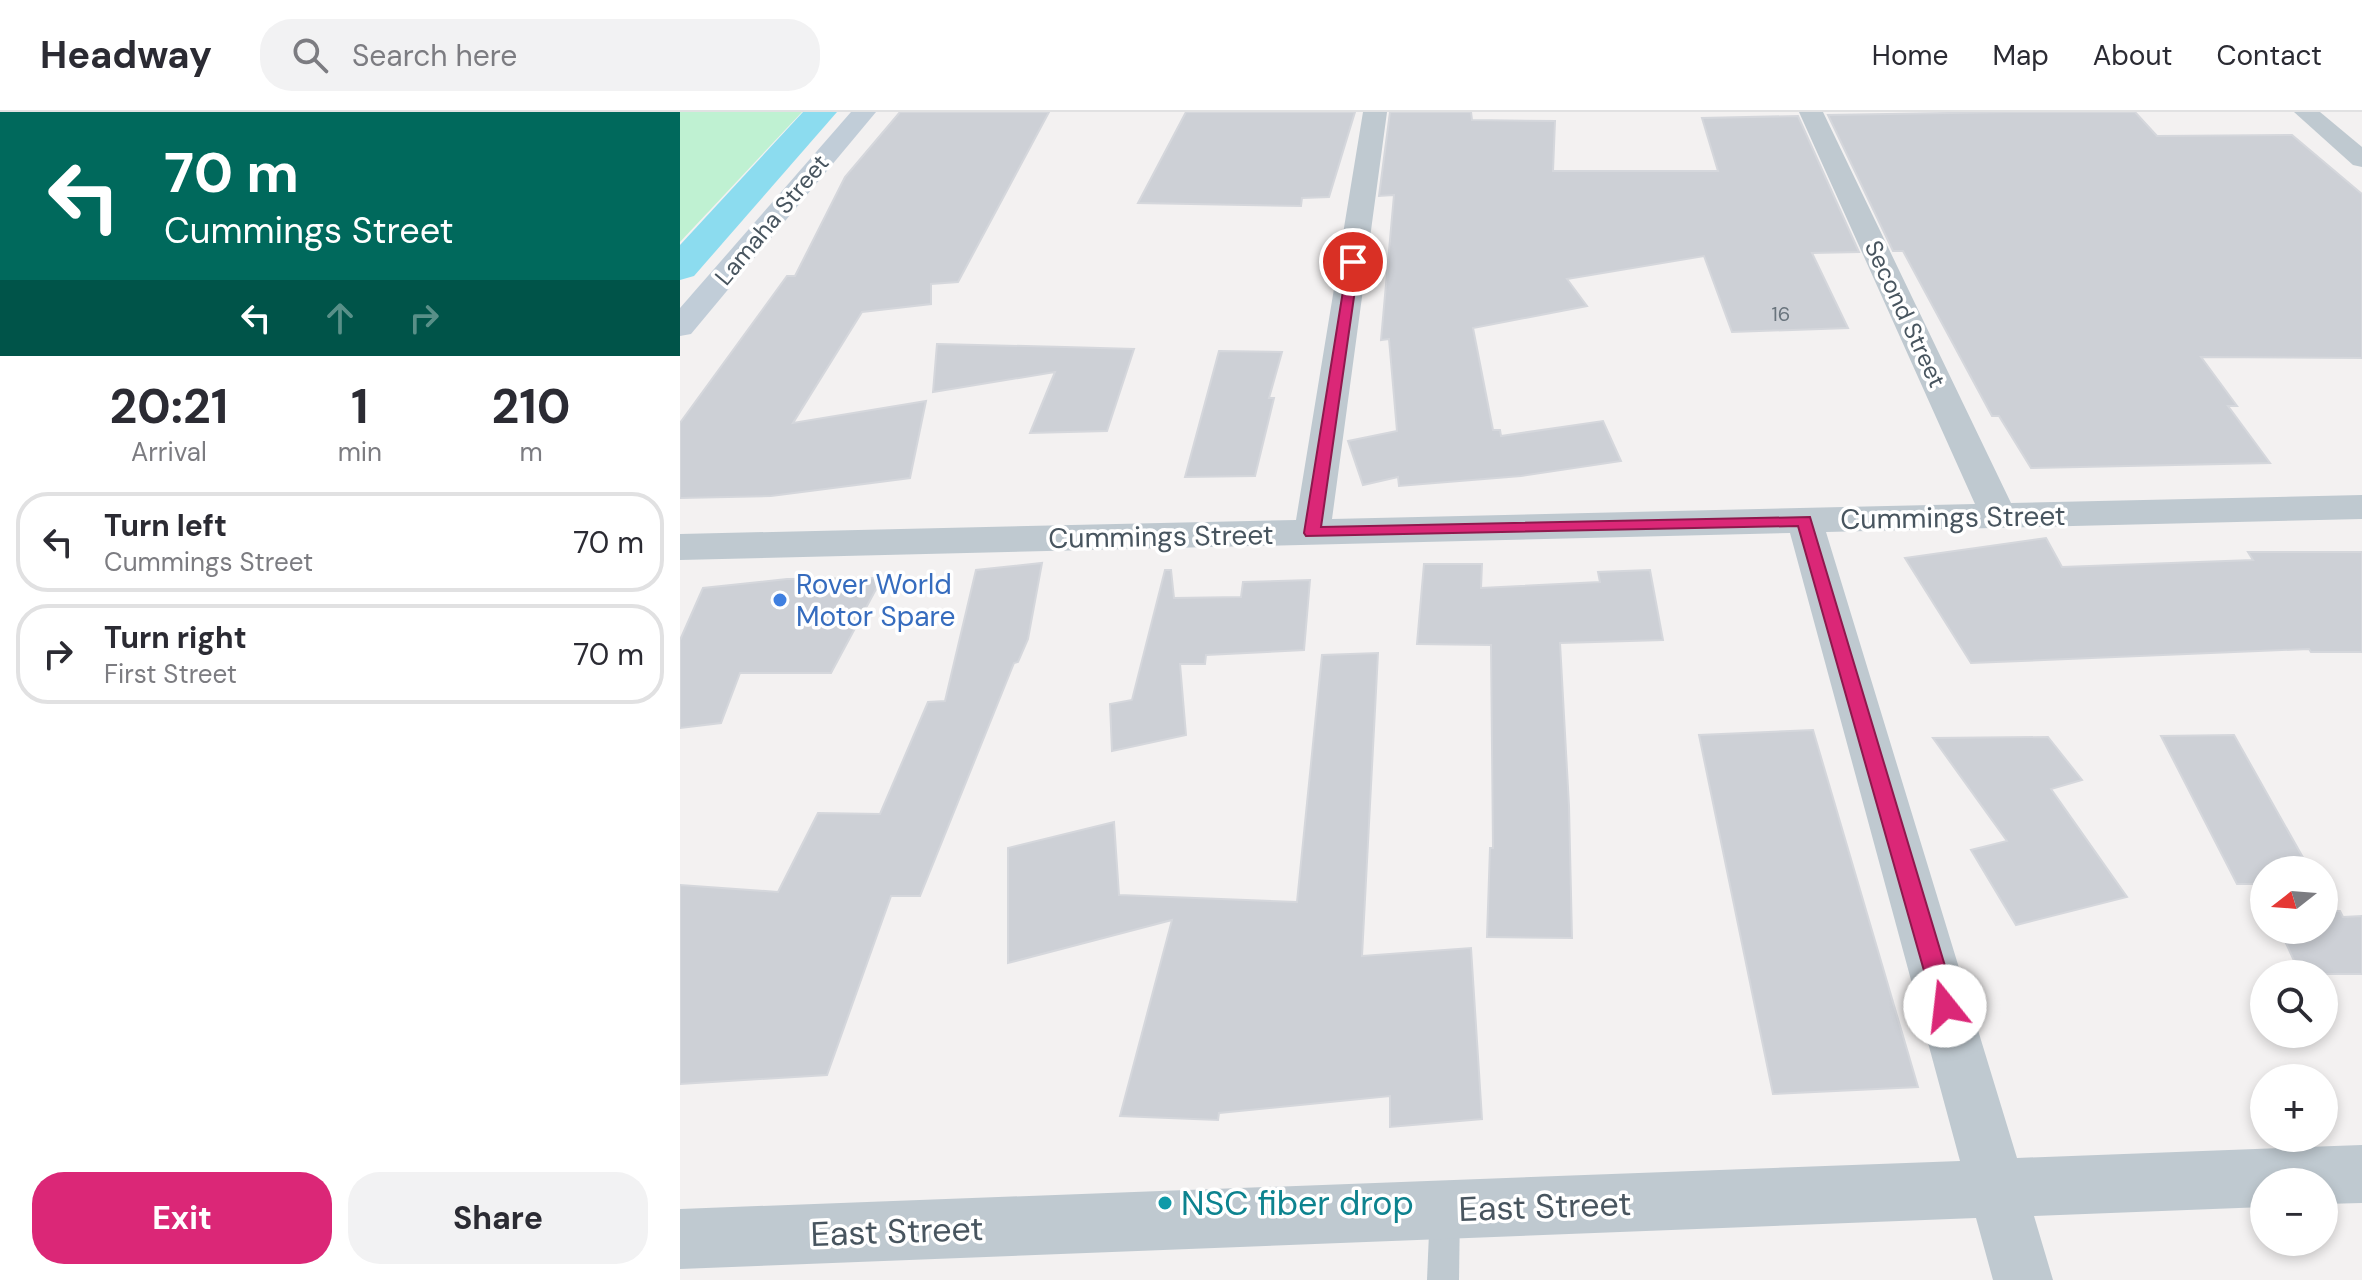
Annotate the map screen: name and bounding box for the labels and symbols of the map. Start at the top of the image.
street label: Lamaha Street [708,148,835,291]
pin [1319,228,1387,296]
street label: Second Street [1858,235,1953,392]
house number: 16 [1772,301,1790,327]
street label: Cummings Street [1840,497,2066,538]
street label: Cummings Street [1048,516,1274,557]
place label: Rover World Motor Spare [796,566,955,635]
marker: Rover World Motor Spare [771,591,789,609]
north arrow [2250,856,2338,944]
position arrow [1903,964,1987,1048]
place label: NSC fiber drop [1181,1181,1414,1226]
street label: East Street [1458,1181,1632,1232]
marker: NSC fiber drop [1156,1194,1174,1212]
street label: East Street [810,1206,984,1257]

